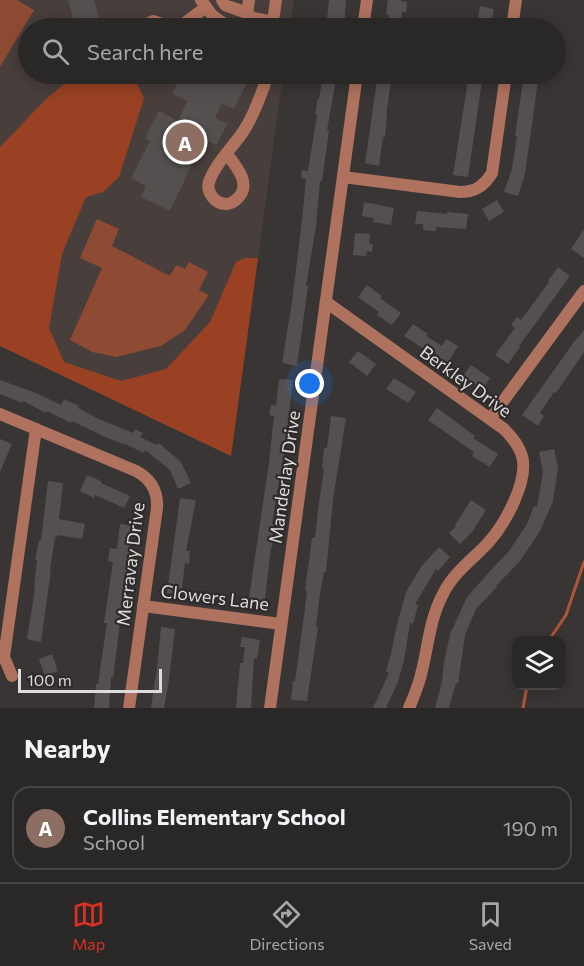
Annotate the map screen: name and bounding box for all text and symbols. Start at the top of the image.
search box [18,18,566,84]
icon: search [39,35,72,68]
text: Search here [87,38,203,65]
pin: A [166,120,204,164]
street label: Berkley Drive [416,340,516,422]
your location [295,369,324,398]
street label: Manderlay Drive [264,409,304,545]
street label: Merravay Drive [111,501,149,627]
street label: Clowers Lane [160,579,270,615]
map controls [512,636,566,690]
button: layers [512,636,566,690]
scale bar [18,666,162,694]
text: 100 m [27,670,72,689]
text: Nearby [24,732,111,763]
text: Collins Elementary School [83,803,346,830]
text: A [38,816,53,840]
text: 190 m [503,816,558,840]
text: School [83,830,145,854]
tab: Map [72,898,105,953]
tab: Directions [249,898,324,953]
tab: Saved [469,898,512,953]

